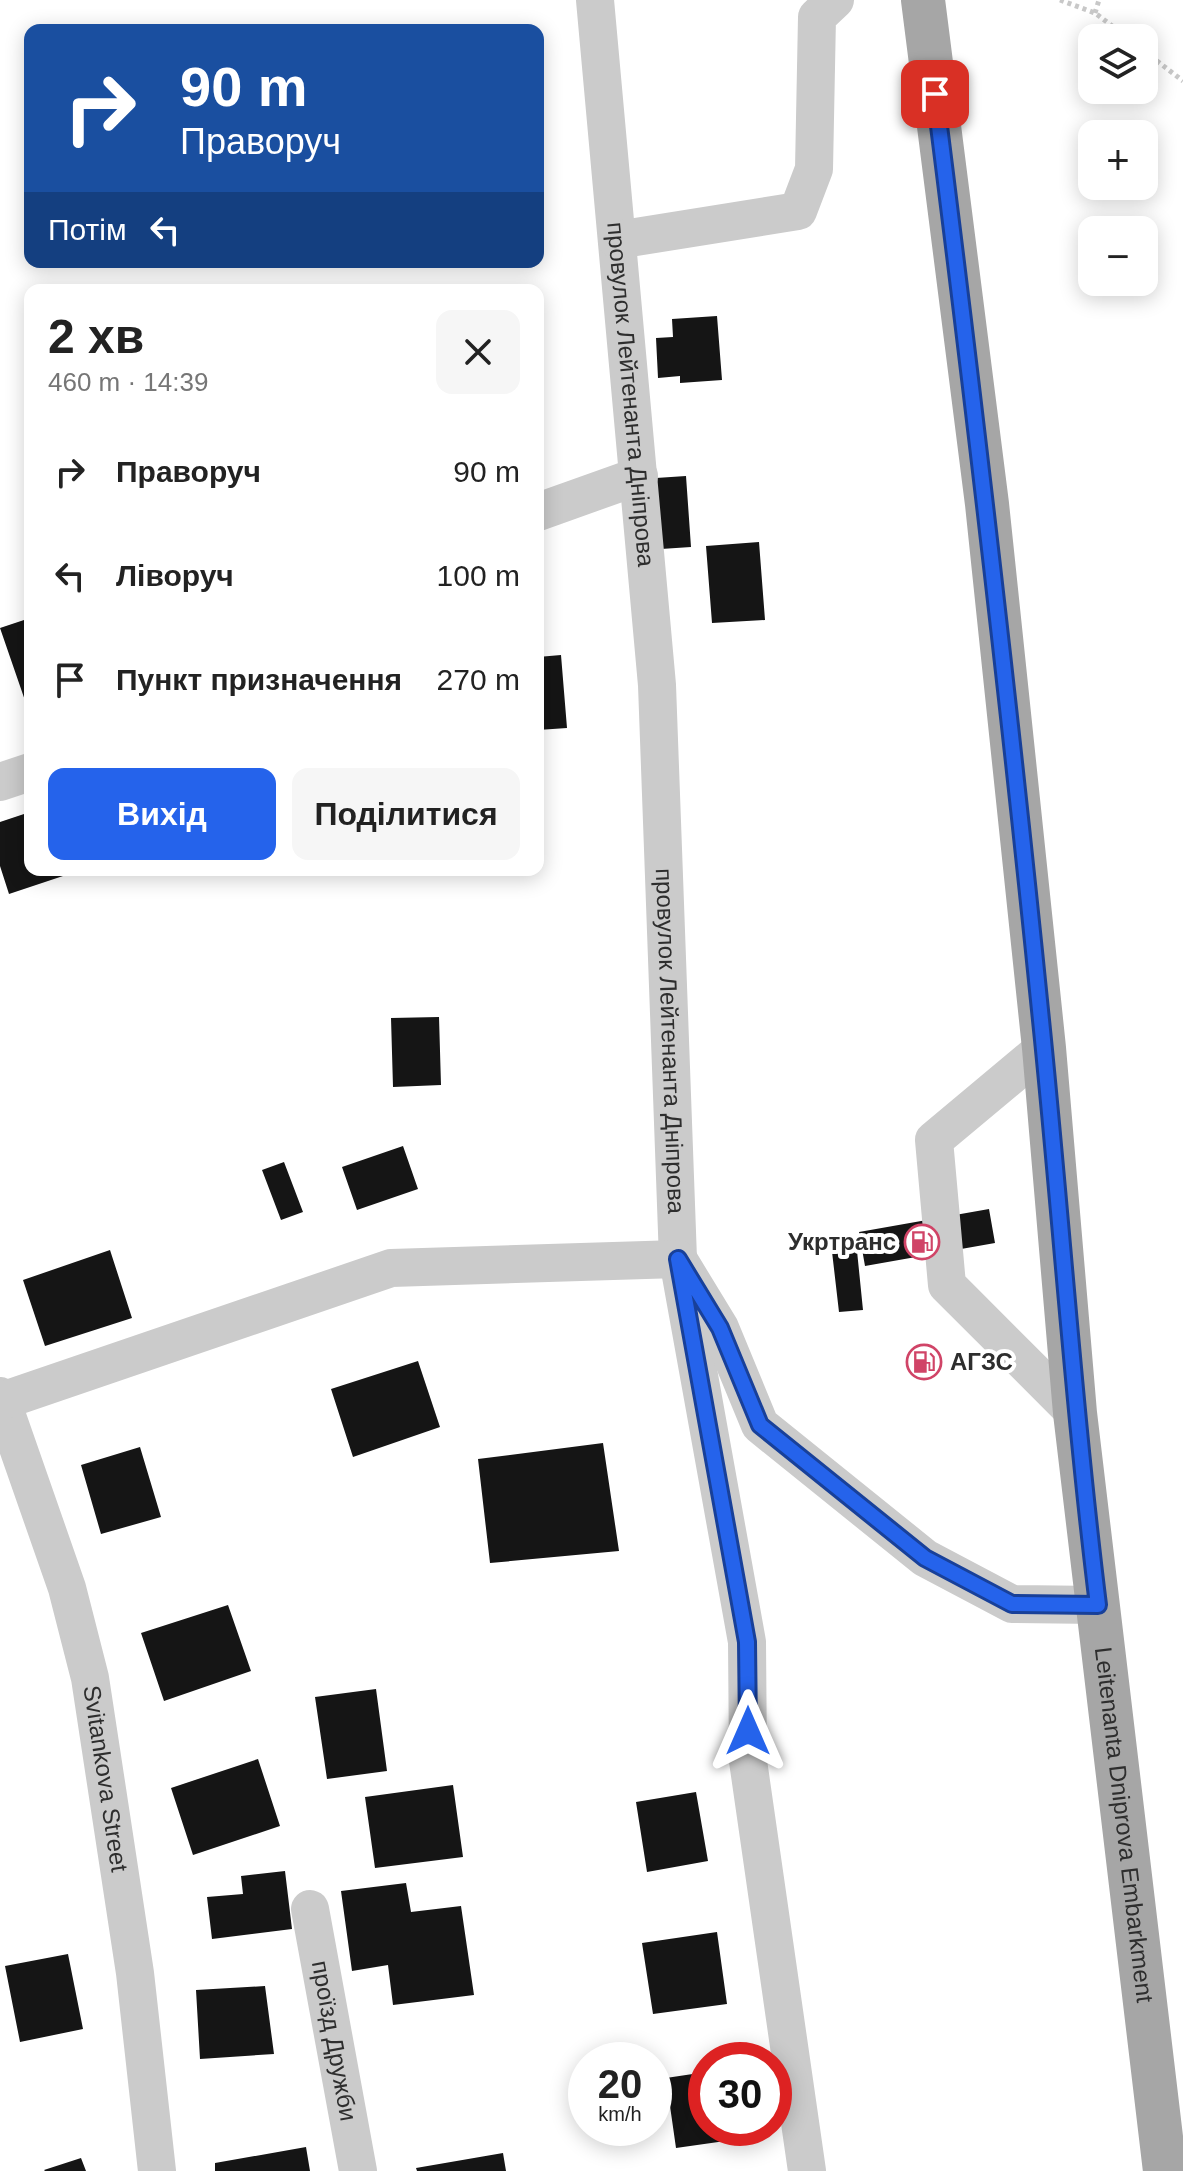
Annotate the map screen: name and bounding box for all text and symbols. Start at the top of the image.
map controls [1078,24,1158,296]
button: layers [1078,24,1158,104]
text: 90 m [180,55,308,118]
icon: right [48,56,152,160]
pin [901,60,969,128]
icon: arrive [913,72,957,116]
button: + [1078,120,1158,200]
text: Праворуч [180,121,341,162]
icon: left [143,208,187,252]
text: Потім [48,213,127,246]
button: − [1078,216,1158,296]
street label: провулок Лейтенанта Дніпрова [602,221,660,568]
text: 2 хв [48,310,144,363]
button: close [436,310,520,394]
text: 460 m · 14:39 [48,367,208,397]
icon: right [48,450,92,494]
text: Праворуч [116,455,261,488]
text: 90 m [453,455,520,488]
icon: left [48,554,92,598]
text: Ліворуч [116,559,234,592]
text: 100 m [437,559,520,592]
icon: arrive [48,658,92,702]
text: Пункт призначення [116,663,402,696]
text: 270 m [437,663,520,696]
button: Вихід [48,768,276,860]
button: Поділитися [292,768,520,860]
street label: провулок Лейтенанта Дніпрова [651,868,690,1215]
fuel station icon: Укртранс [903,1223,941,1261]
place label: Укртранс [788,1228,896,1255]
fuel station icon: АГЗС [905,1343,943,1381]
place label: АГЗС [950,1348,1013,1375]
street label: Leitenanta Dniprova Embarkment [1090,1645,1159,2004]
street label: Svitankova Street [78,1683,133,1874]
position arrow [706,1689,790,1773]
street label: проїзд Дружби [307,1958,363,2123]
speed limit sign: 30 [688,2042,792,2146]
text: 20 [598,2062,642,2106]
text: km/h [598,2103,642,2125]

